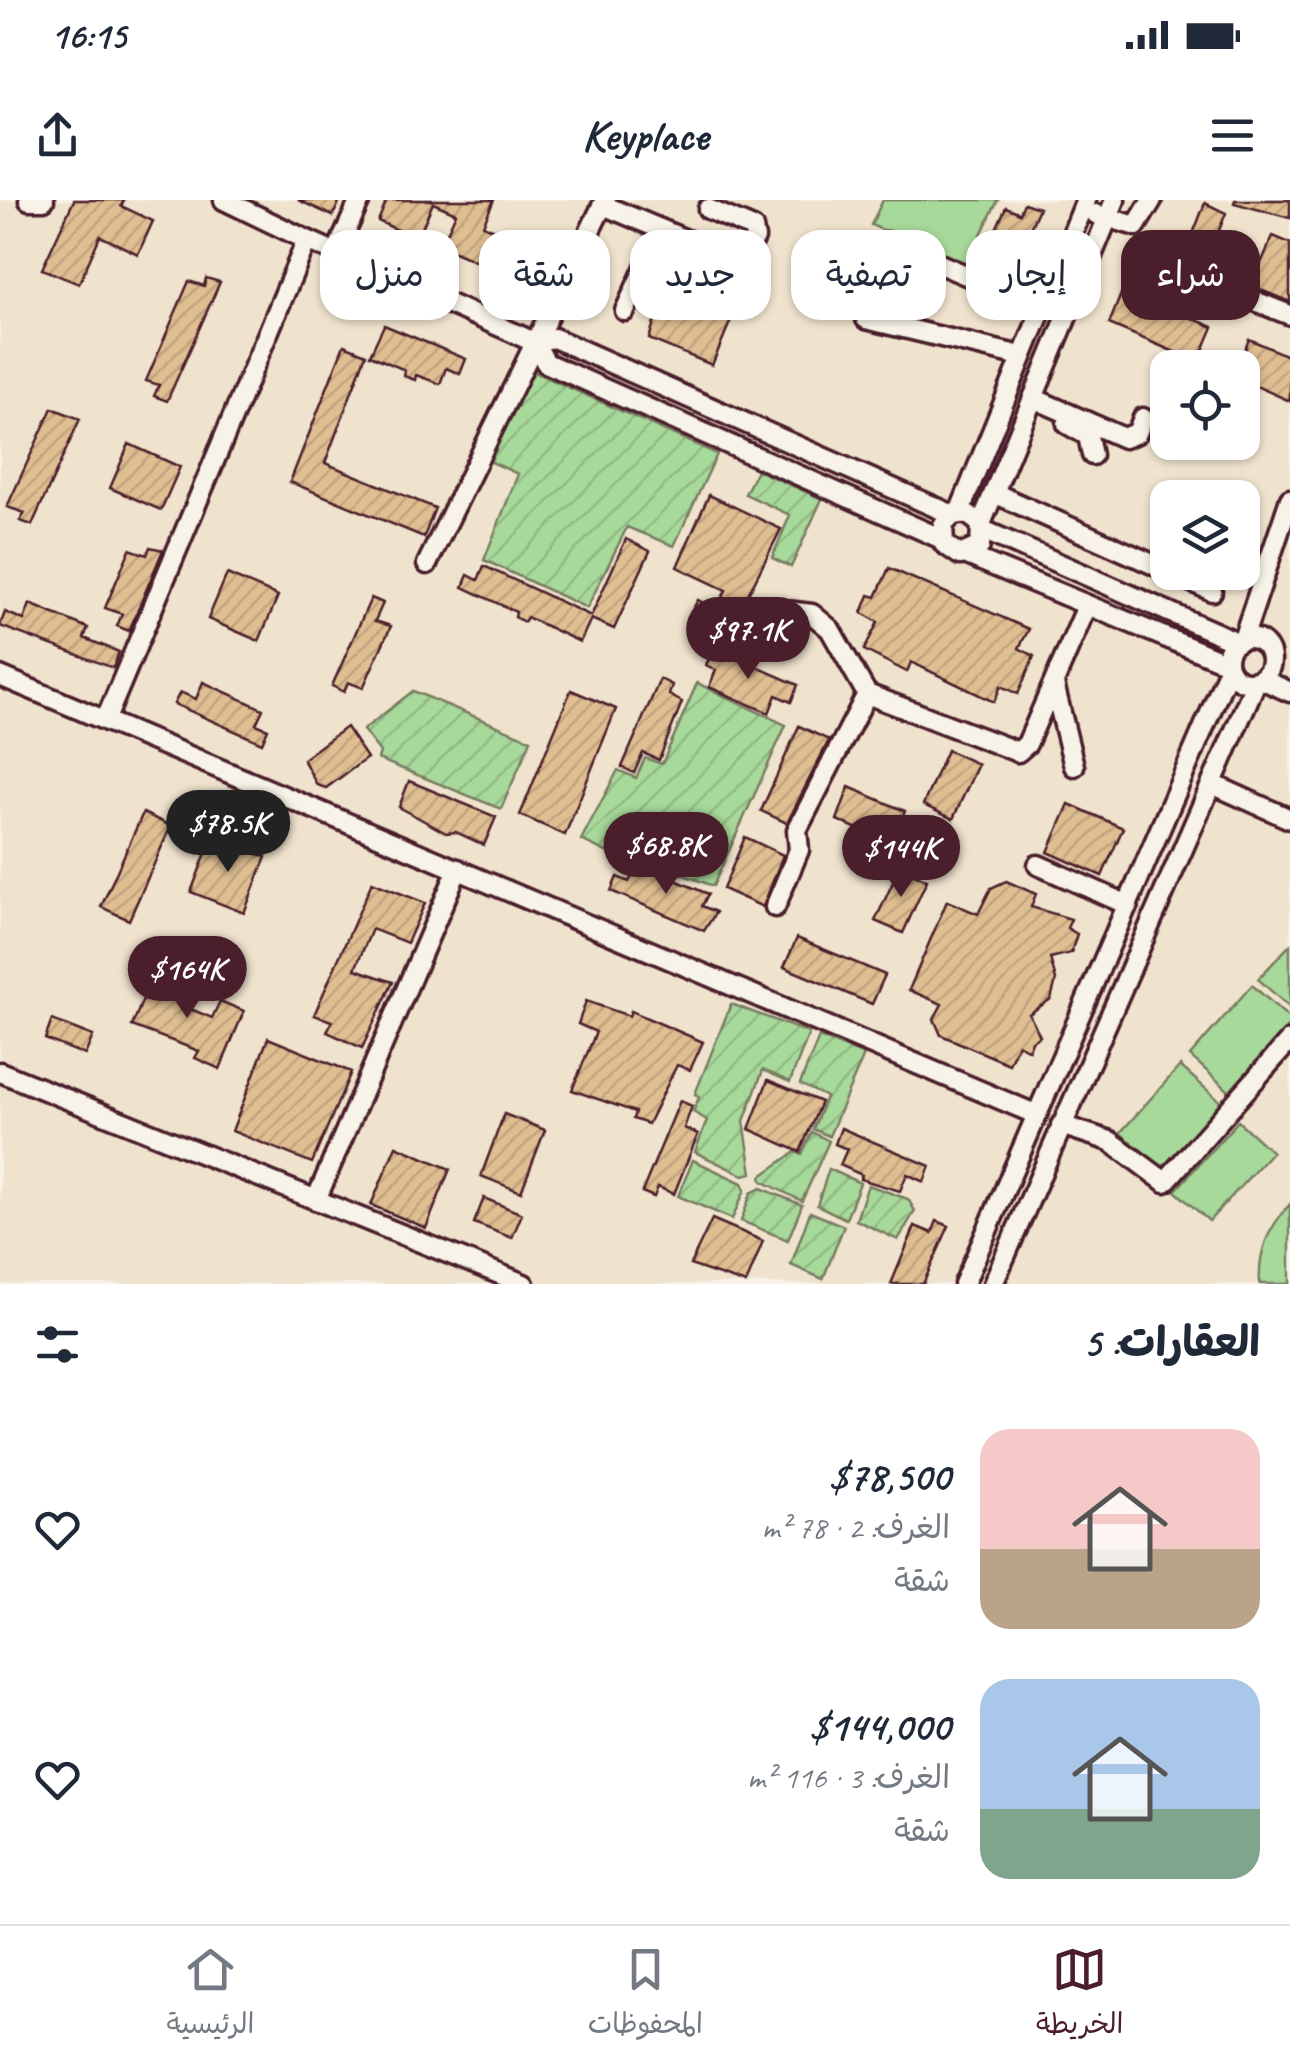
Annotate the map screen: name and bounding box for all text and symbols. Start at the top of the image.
text: 16:15 [50,12,126,59]
text: Keyplace [582,107,708,164]
icon: share [30,108,85,163]
icon: menu [1205,108,1260,163]
chip: منزل [320,230,459,320]
chip: شقة [479,230,610,320]
chip: جديد [630,230,771,320]
chip: تصفية [791,230,946,320]
chip: إيجار [966,230,1101,320]
chip: شراء [1121,230,1260,320]
map controls [1150,350,1260,590]
button: locate [1150,350,1260,460]
button: layers [1150,480,1260,590]
pin: $97.1K [667,597,829,682]
text: $97.1K [708,609,788,650]
pin: $78.5K [147,790,309,875]
text: $78.5K [188,802,268,843]
pin: $68.8K [585,812,747,897]
pin: $144K [831,815,971,900]
text: $68.8K [626,824,706,865]
text: $144K [864,827,938,868]
pin: $164K [117,936,257,1021]
text: $164K [150,948,224,989]
text: العقارات: 5 [1083,1316,1260,1369]
icon: filters [30,1317,85,1372]
text: $78,500 [829,1450,950,1503]
icon: home [1060,1469,1180,1589]
icon: heart [30,1502,85,1557]
text: الغرف: 2 · 78 m² [762,1507,950,1548]
text: شقة [894,1560,950,1601]
text: $144,000 [809,1700,950,1753]
icon: home [1060,1719,1180,1839]
icon: heart [30,1752,85,1807]
text: الغرف: 3 · 116 m² [747,1757,950,1798]
text: شقة [894,1810,950,1851]
tab: الرئيسية [167,1942,255,2048]
tab: المحفوظات [588,1942,703,2048]
tab: الخريطة [1036,1942,1123,2048]

